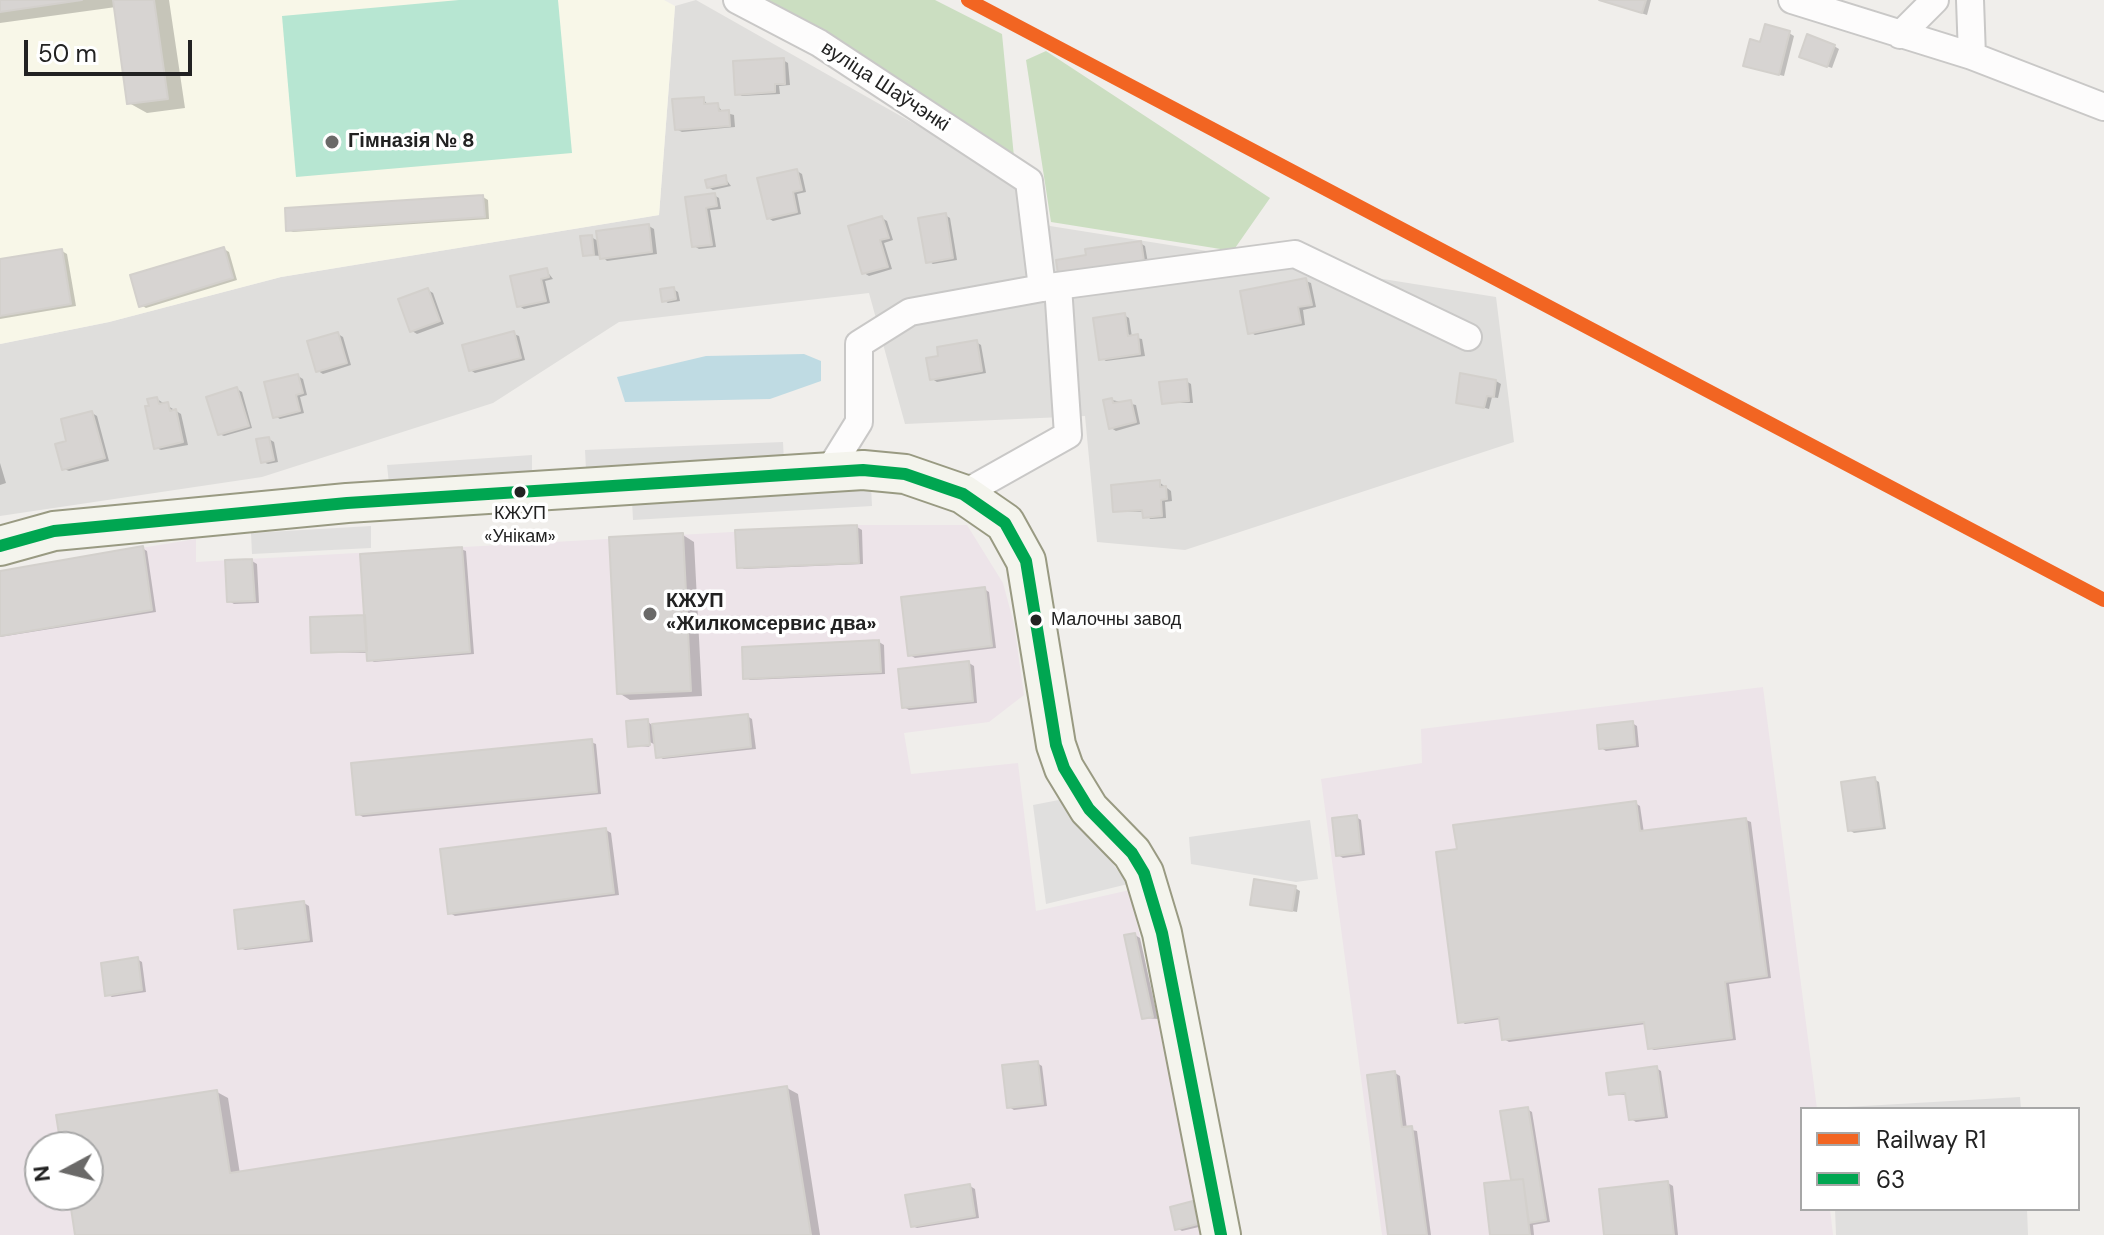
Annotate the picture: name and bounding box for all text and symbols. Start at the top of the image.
scale bar [28,24,196,74]
street label: вуліца Шаўчэнкі [816,37,954,137]
text: 50 m [38,38,97,69]
place label: Гімназія № 8 [348,130,475,154]
marker: Гімназія № 8 [323,133,341,151]
marker: КЖУП «Унікам» [512,484,528,500]
place label: КЖУП «Унікам» [484,503,556,546]
place label: КЖУП «Жилкомсервис два» [666,590,877,637]
marker: КЖУП «Жилкомсервис два» [641,605,659,623]
place label: Малочны завод [1051,609,1181,631]
marker: Малочны завод [1028,612,1044,628]
legend [1800,1107,2080,1211]
text: Railway R1 [1876,1124,1986,1155]
north arrow [24,1131,104,1211]
text: N [26,1164,57,1183]
text: 63 [1876,1164,1905,1195]

